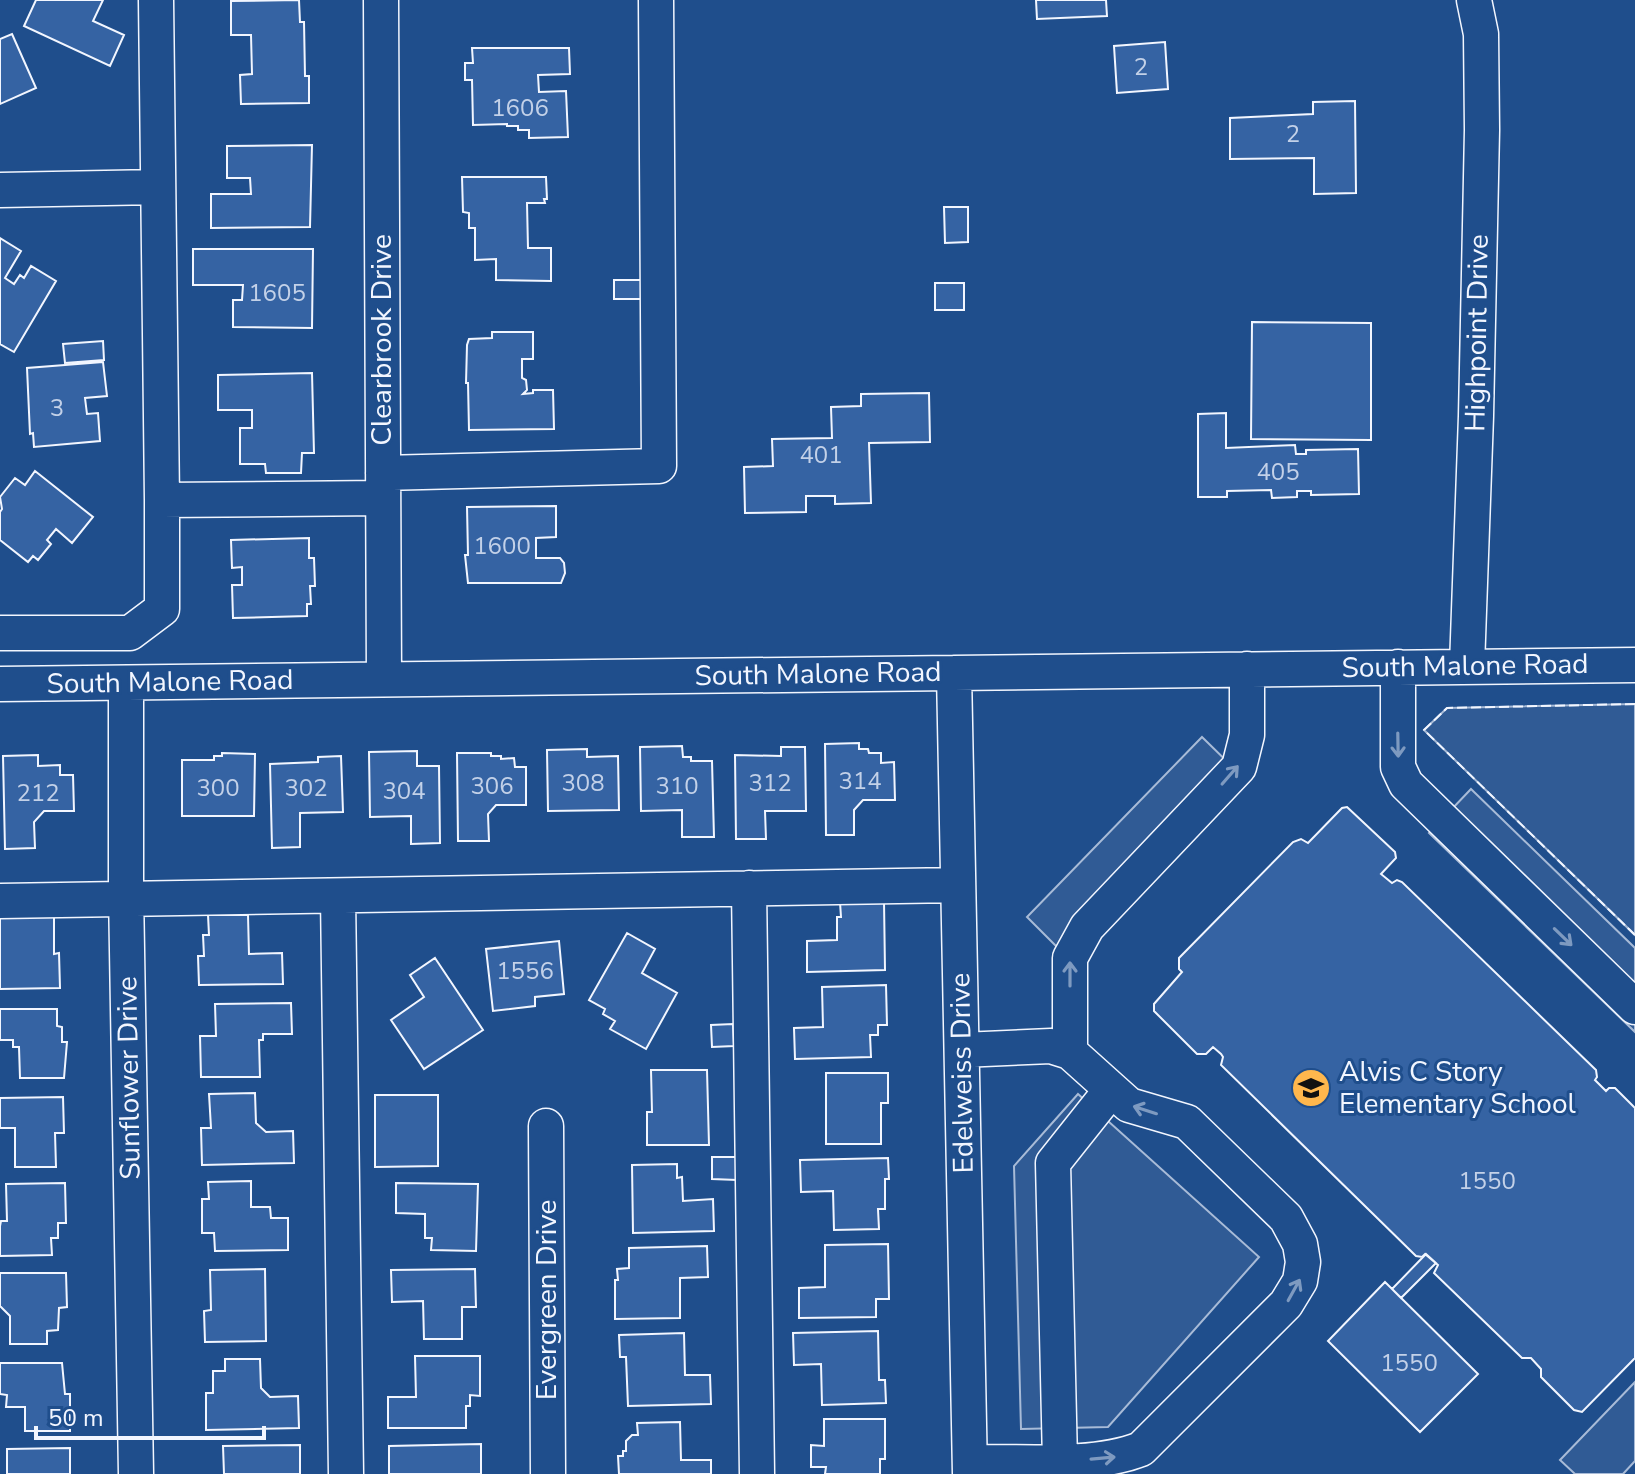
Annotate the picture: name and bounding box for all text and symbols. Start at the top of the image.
house number: 2 [1134,51,1148,83]
house number: 1606 [491,92,549,124]
house number: 2 [1286,118,1300,150]
street label: Clearbrook Drive [363,234,401,446]
street label: Highpoint Drive [1456,234,1498,432]
house number: 1605 [248,277,306,309]
house number: 3 [50,392,64,424]
house number: 401 [799,439,843,471]
house number: 405 [1256,456,1300,488]
house number: 1600 [473,530,531,562]
street label: South Malone Road [1341,645,1589,687]
street label: South Malone Road [694,653,942,695]
street label: South Malone Road [46,661,294,703]
one-way arrow [1390,731,1406,758]
house number: 314 [838,765,882,797]
one-way arrow [1221,766,1239,786]
house number: 308 [561,767,605,799]
house number: 312 [748,767,792,799]
house number: 306 [470,770,514,802]
house number: 310 [655,770,699,802]
house number: 300 [196,772,240,804]
house number: 302 [284,772,328,804]
house number: 304 [382,775,426,807]
house number: 212 [16,777,60,809]
one-way arrow [1553,927,1572,946]
house number: 1556 [496,955,554,987]
one-way arrow [1062,961,1078,988]
street label: Edelweiss Drive [941,972,983,1174]
street label: Sunflower Drive [108,976,150,1180]
place label: Alvis C Story Elementary School [1339,1053,1576,1123]
school or university icon: Alvis C Story Elementary School [1290,1067,1332,1109]
one-way arrow [1132,1102,1158,1117]
house number: 1550 [1458,1165,1516,1197]
street label: Evergreen Drive [528,1200,566,1400]
one-way arrow [1286,1279,1302,1302]
house number: 1550 [1380,1347,1438,1379]
scale bar [36,1390,264,1440]
text: 50 m [48,1402,104,1434]
one-way arrow [1089,1450,1116,1465]

